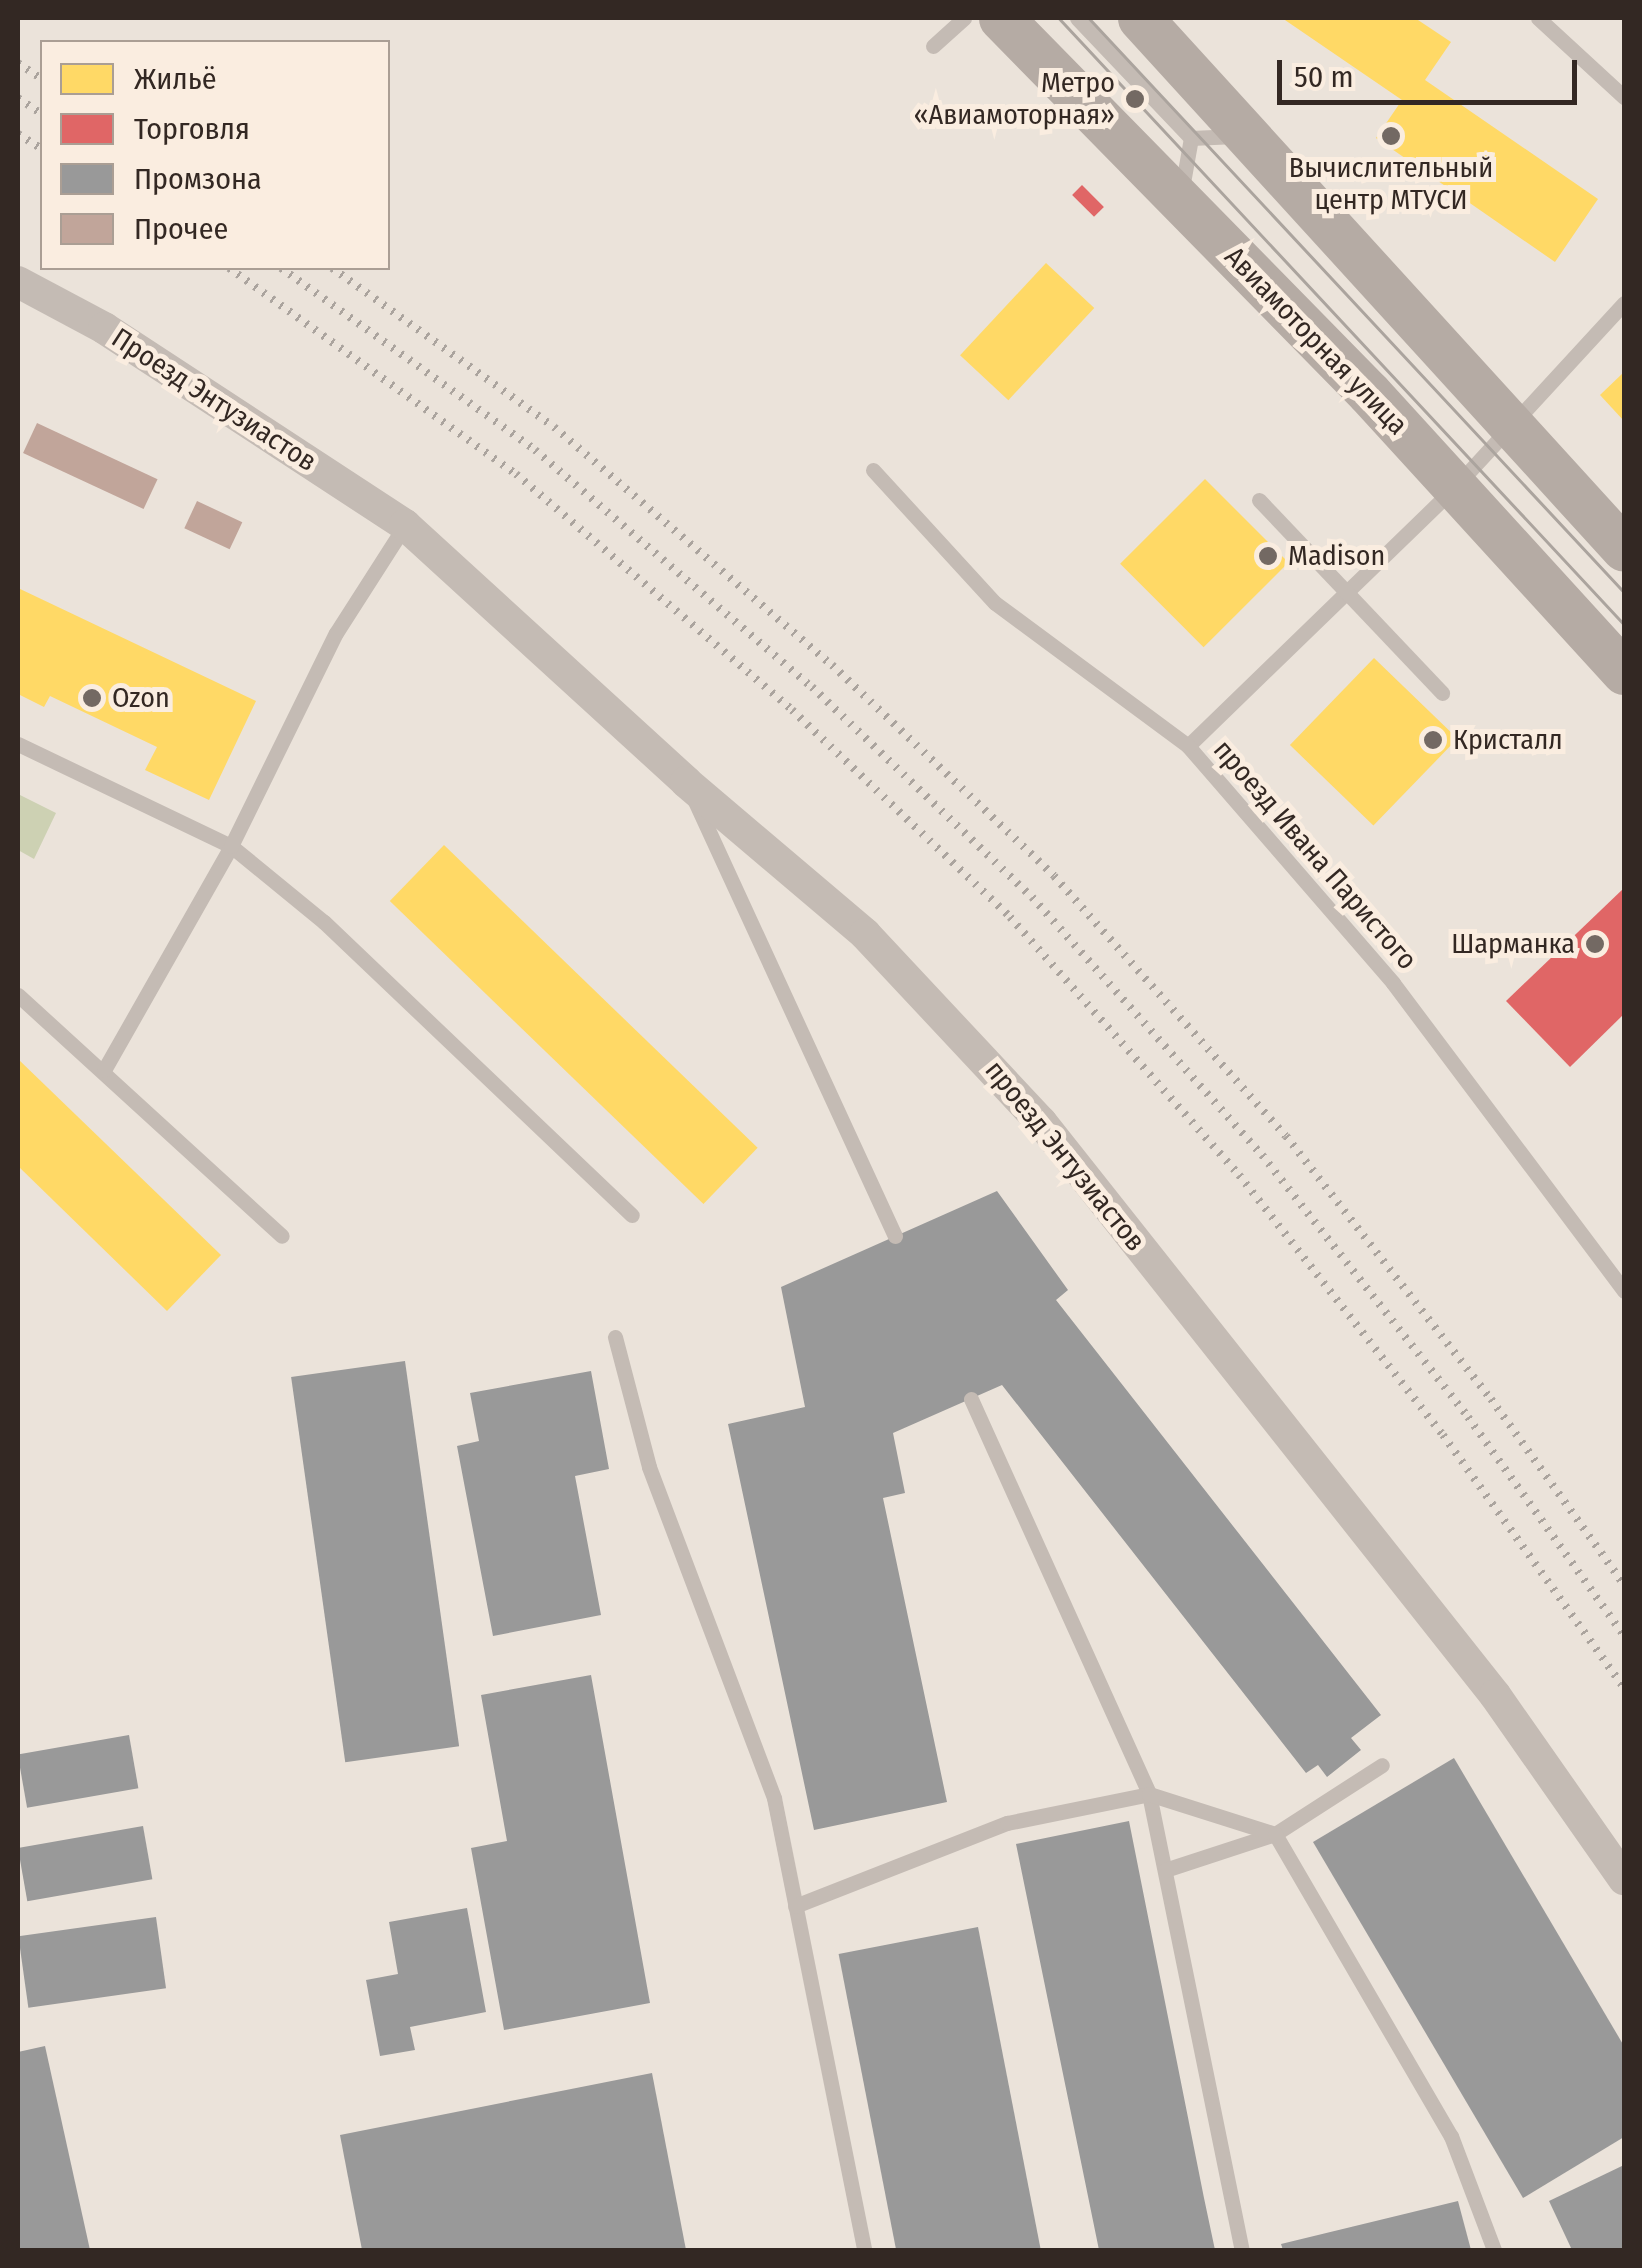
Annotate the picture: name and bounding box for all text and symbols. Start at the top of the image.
legend [40,40,390,270]
scale bar [1282,40,1582,102]
text: 50 m [1294,59,1354,95]
text: Жильё [134,61,217,97]
place label: Метро «Авиамоторная» [913,66,1115,132]
marker: Метро «Авиамоторная» [1124,88,1146,110]
text: Торговля [134,111,250,147]
marker: Вычислительный центр МТУСИ [1380,125,1402,147]
place label: Вычислительный центр МТУСИ [1289,151,1493,217]
text: Промзона [134,161,262,197]
text: Прочее [134,211,228,247]
street label: Авиамоторная улица [1218,240,1414,442]
street label: Проезд Энтузиастов [105,321,323,479]
place label: Madison [1288,539,1385,573]
marker: Madison [1257,545,1279,567]
place label: Ozon [112,681,170,715]
marker: Ozon [81,687,103,709]
place label: Кристалл [1453,723,1563,757]
marker: Кристалл [1422,729,1444,751]
street label: проезд Ивана Паристого [1206,733,1424,977]
place label: Шарманка [1451,927,1575,961]
marker: Шарманка [1584,933,1606,955]
street label: проезд Энтузиастов [978,1054,1152,1258]

